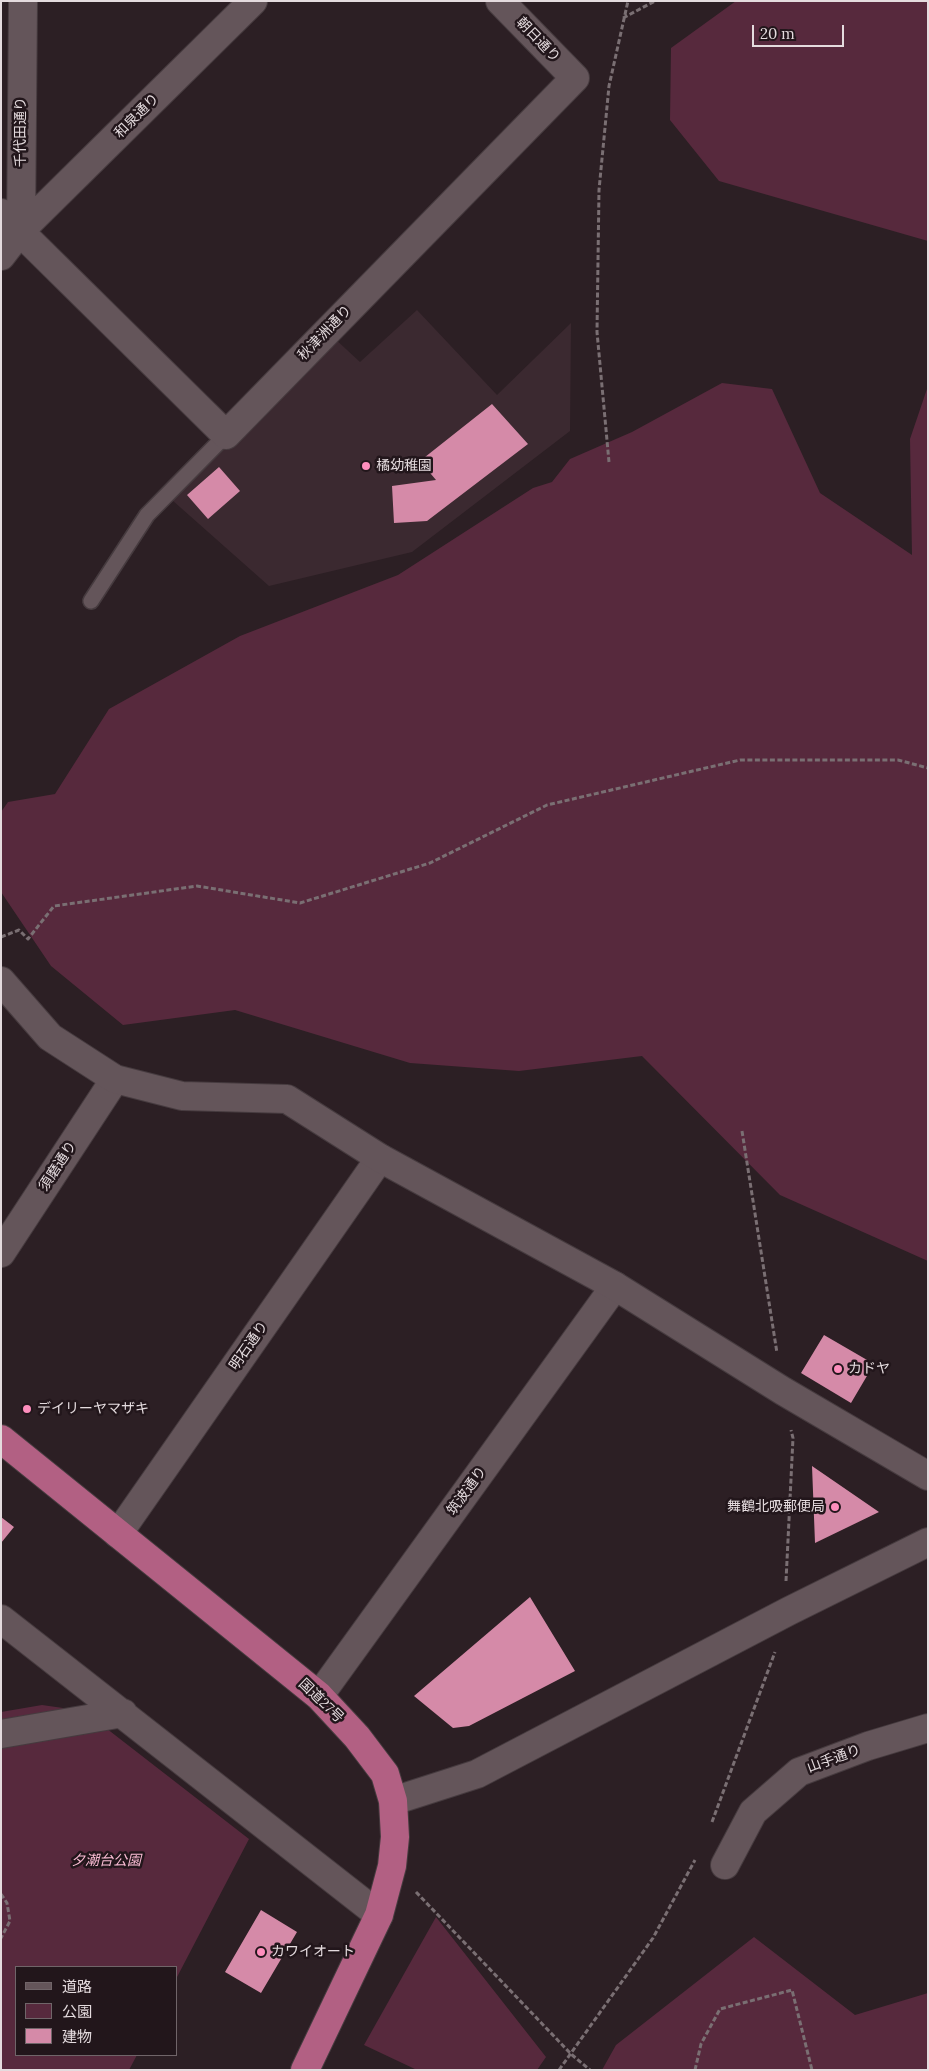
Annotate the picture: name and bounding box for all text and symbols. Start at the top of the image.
street label: 朝日通り [513,14,563,66]
scale bar [754,15,846,47]
text: 20 m [760,24,795,43]
street label: 和泉通り [111,90,163,142]
street label: 千代田通り [13,97,29,167]
street label: 秋津洲通り [295,302,355,364]
place label: 橘幼稚園 [376,458,432,474]
marker: 橘幼稚園 [360,460,372,472]
street label: 須磨通り [36,1138,80,1194]
street label: 明石通り [226,1318,272,1374]
place label: カドヤ [848,1361,890,1377]
marker: カドヤ [832,1363,844,1375]
place label: デイリーヤマザキ [37,1401,149,1417]
marker: デイリーヤマザキ [21,1403,33,1415]
street label: 筑波通り [444,1463,490,1519]
place label: 舞鶴北吸郵便局 [727,1499,825,1515]
marker: 舞鶴北吸郵便局 [829,1501,841,1513]
street label: 国道27号 [295,1676,347,1726]
street label: 山手通り [805,1742,863,1776]
park label: 夕潮台公園 [71,1853,141,1869]
place label: カワイオート [271,1944,355,1960]
marker: カワイオート [255,1946,267,1958]
legend [15,1966,178,2056]
text: 道路 [62,1977,92,1996]
text: 公園 [62,2002,92,2021]
text: 建物 [62,2027,92,2046]

